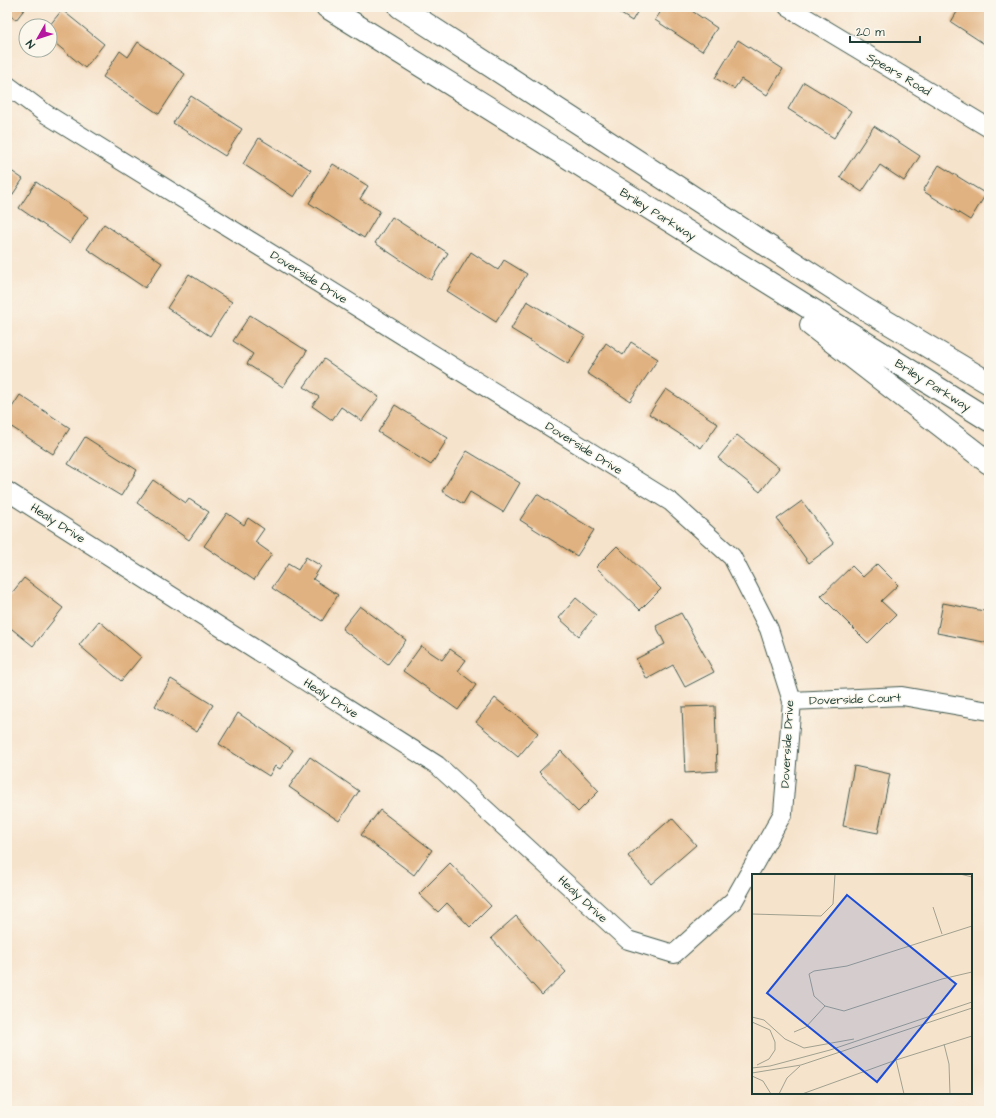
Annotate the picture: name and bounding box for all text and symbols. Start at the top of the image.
north arrow [18,18,58,58]
scale bar [850,18,920,44]
text: 20 m [856,24,885,41]
text: N [23,37,39,51]
street label: Spears Road [864,49,934,100]
street label: Briley Parkway [616,184,699,246]
street label: Doverside Drive [267,247,351,308]
street label: Briley Parkway [891,355,974,417]
street label: Doverside Drive [542,418,626,479]
street label: Healy Drive [27,499,89,549]
street label: Healy Drive [300,674,362,724]
street label: Doverside Court [809,689,901,710]
street label: Doverside Drive [777,699,798,788]
street label: Healy Drive [553,872,612,928]
inset map [752,874,972,1094]

